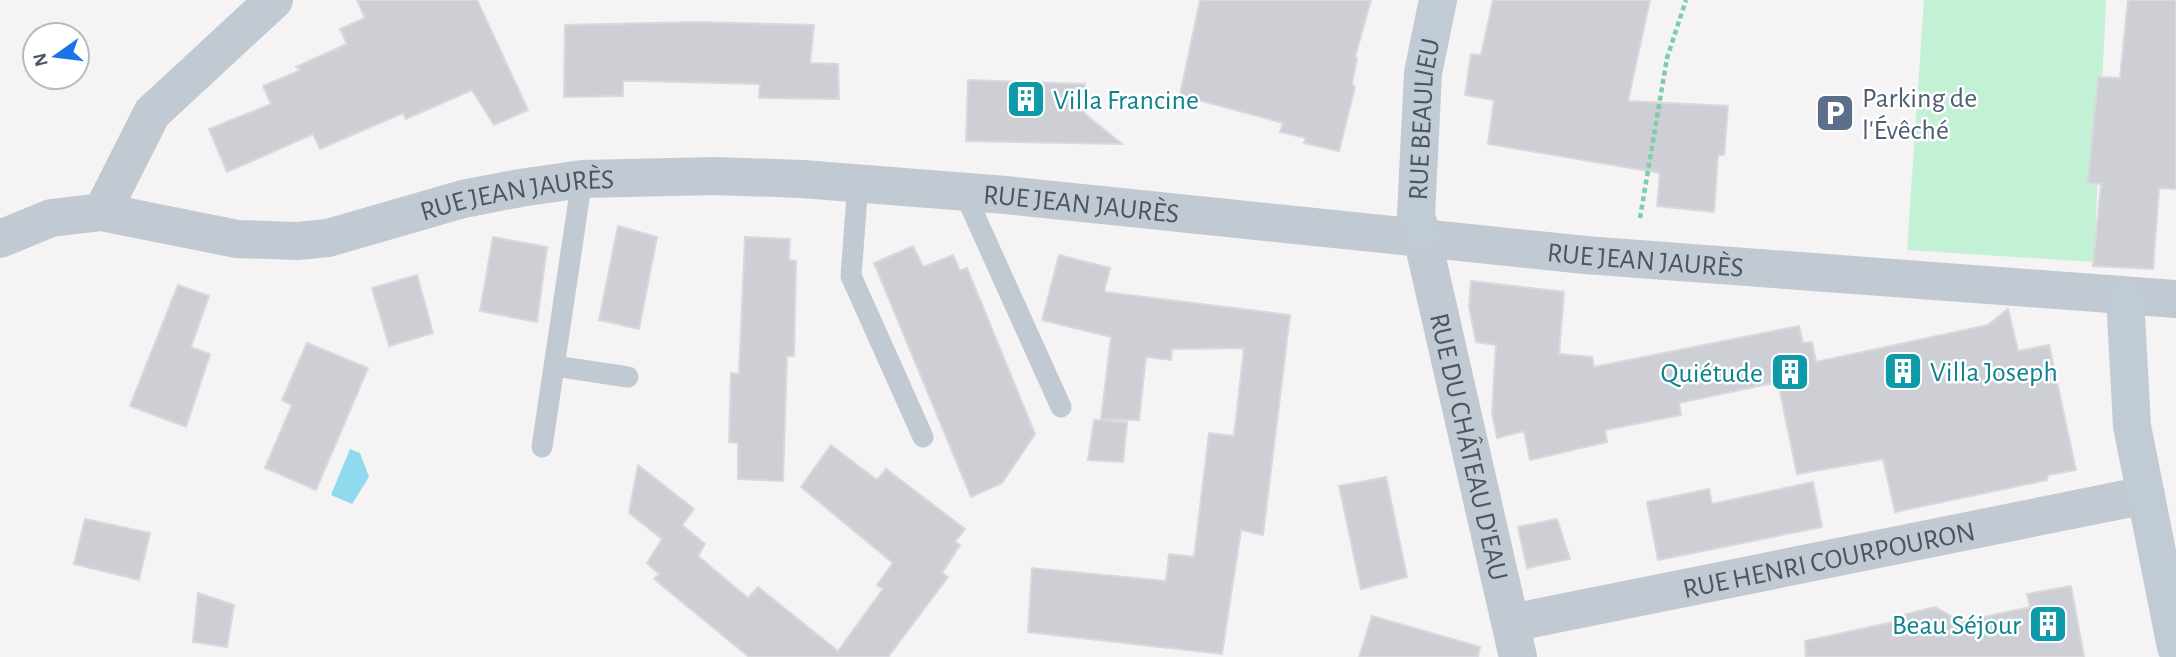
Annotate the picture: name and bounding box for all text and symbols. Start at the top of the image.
north arrow [21,21,91,91]
street label: RUE BEAULIEU [1405,36,1446,201]
text: N [30,51,52,68]
building icon: Villa Francine [1005,78,1047,120]
place label: Parking de l'Évêché [1862,85,1977,145]
place label: Villa Francine [1053,87,1199,115]
parking icon: Parking de l'Évêché [1814,92,1856,134]
street label: RUE JEAN JAURÈS [417,164,614,227]
street label: RUE JEAN JAURÈS [982,181,1181,229]
street label: RUE JEAN JAURÈS [1546,239,1745,283]
street label: RUE DU CHÂTEAU D'EAU [1424,311,1512,583]
building icon: Villa Joseph [1882,350,1924,392]
building icon: Quiétude [1769,351,1811,393]
place label: Villa Joseph [1930,359,2058,387]
place label: Quiétude [1661,360,1763,388]
street label: RUE HENRI COURPOURON [1680,518,1978,604]
building icon: Beau Séjour [2027,603,2069,645]
place label: Beau Séjour [1892,612,2021,640]

